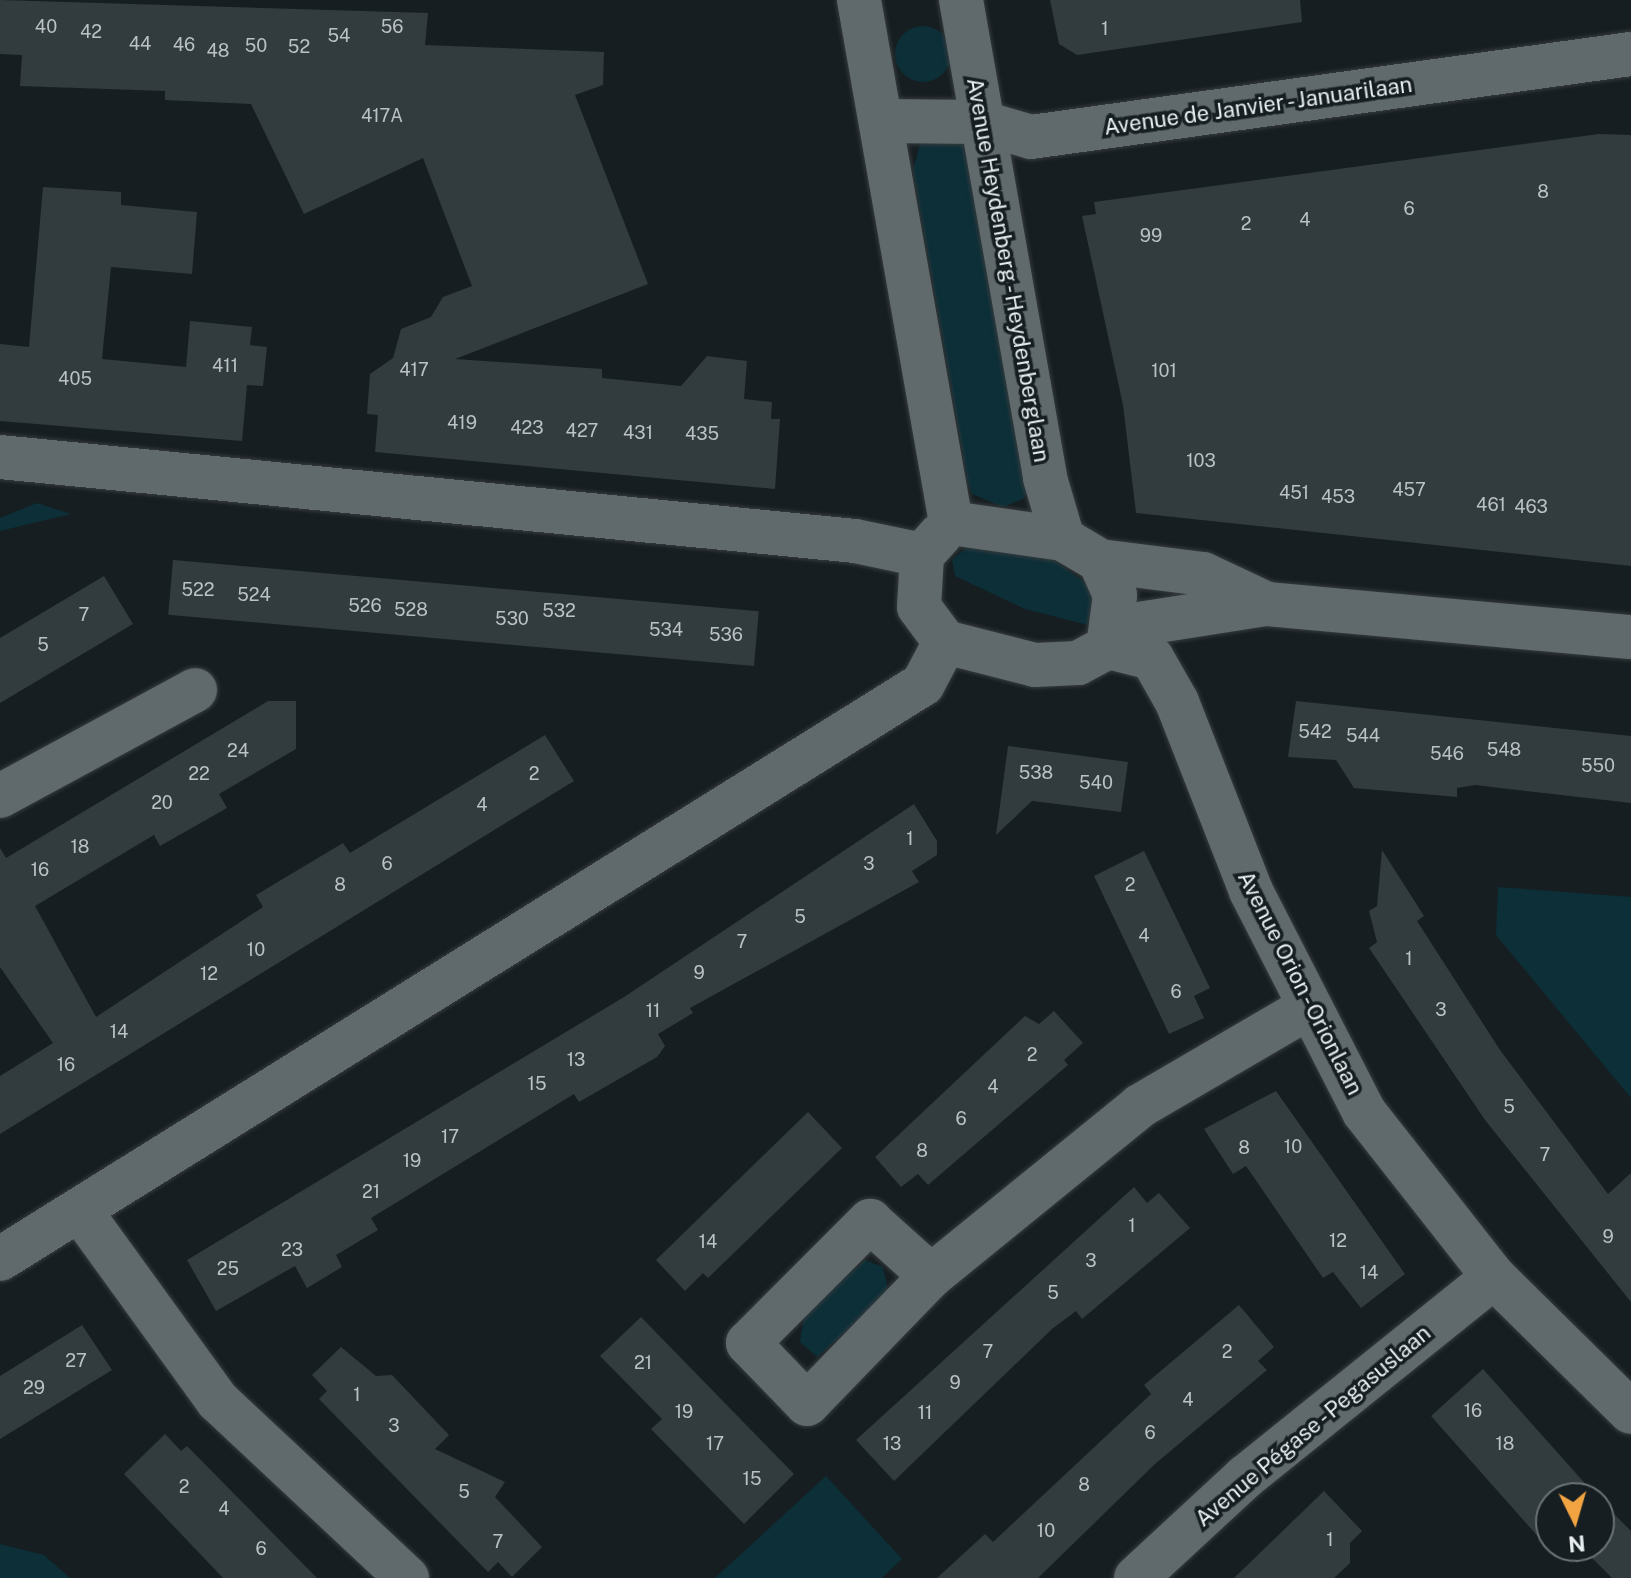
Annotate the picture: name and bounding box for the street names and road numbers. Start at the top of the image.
street label: Avenue de Janvier - Januarilaan [1099,71,1417,141]
street label: Avenue Heydenberg - Heydenberglaan [961,73,1055,467]
street label: Avenue Orion - Orionlaan [1231,864,1369,1102]
street label: Avenue Pégase - Pegasuslaan [1188,1318,1438,1534]

